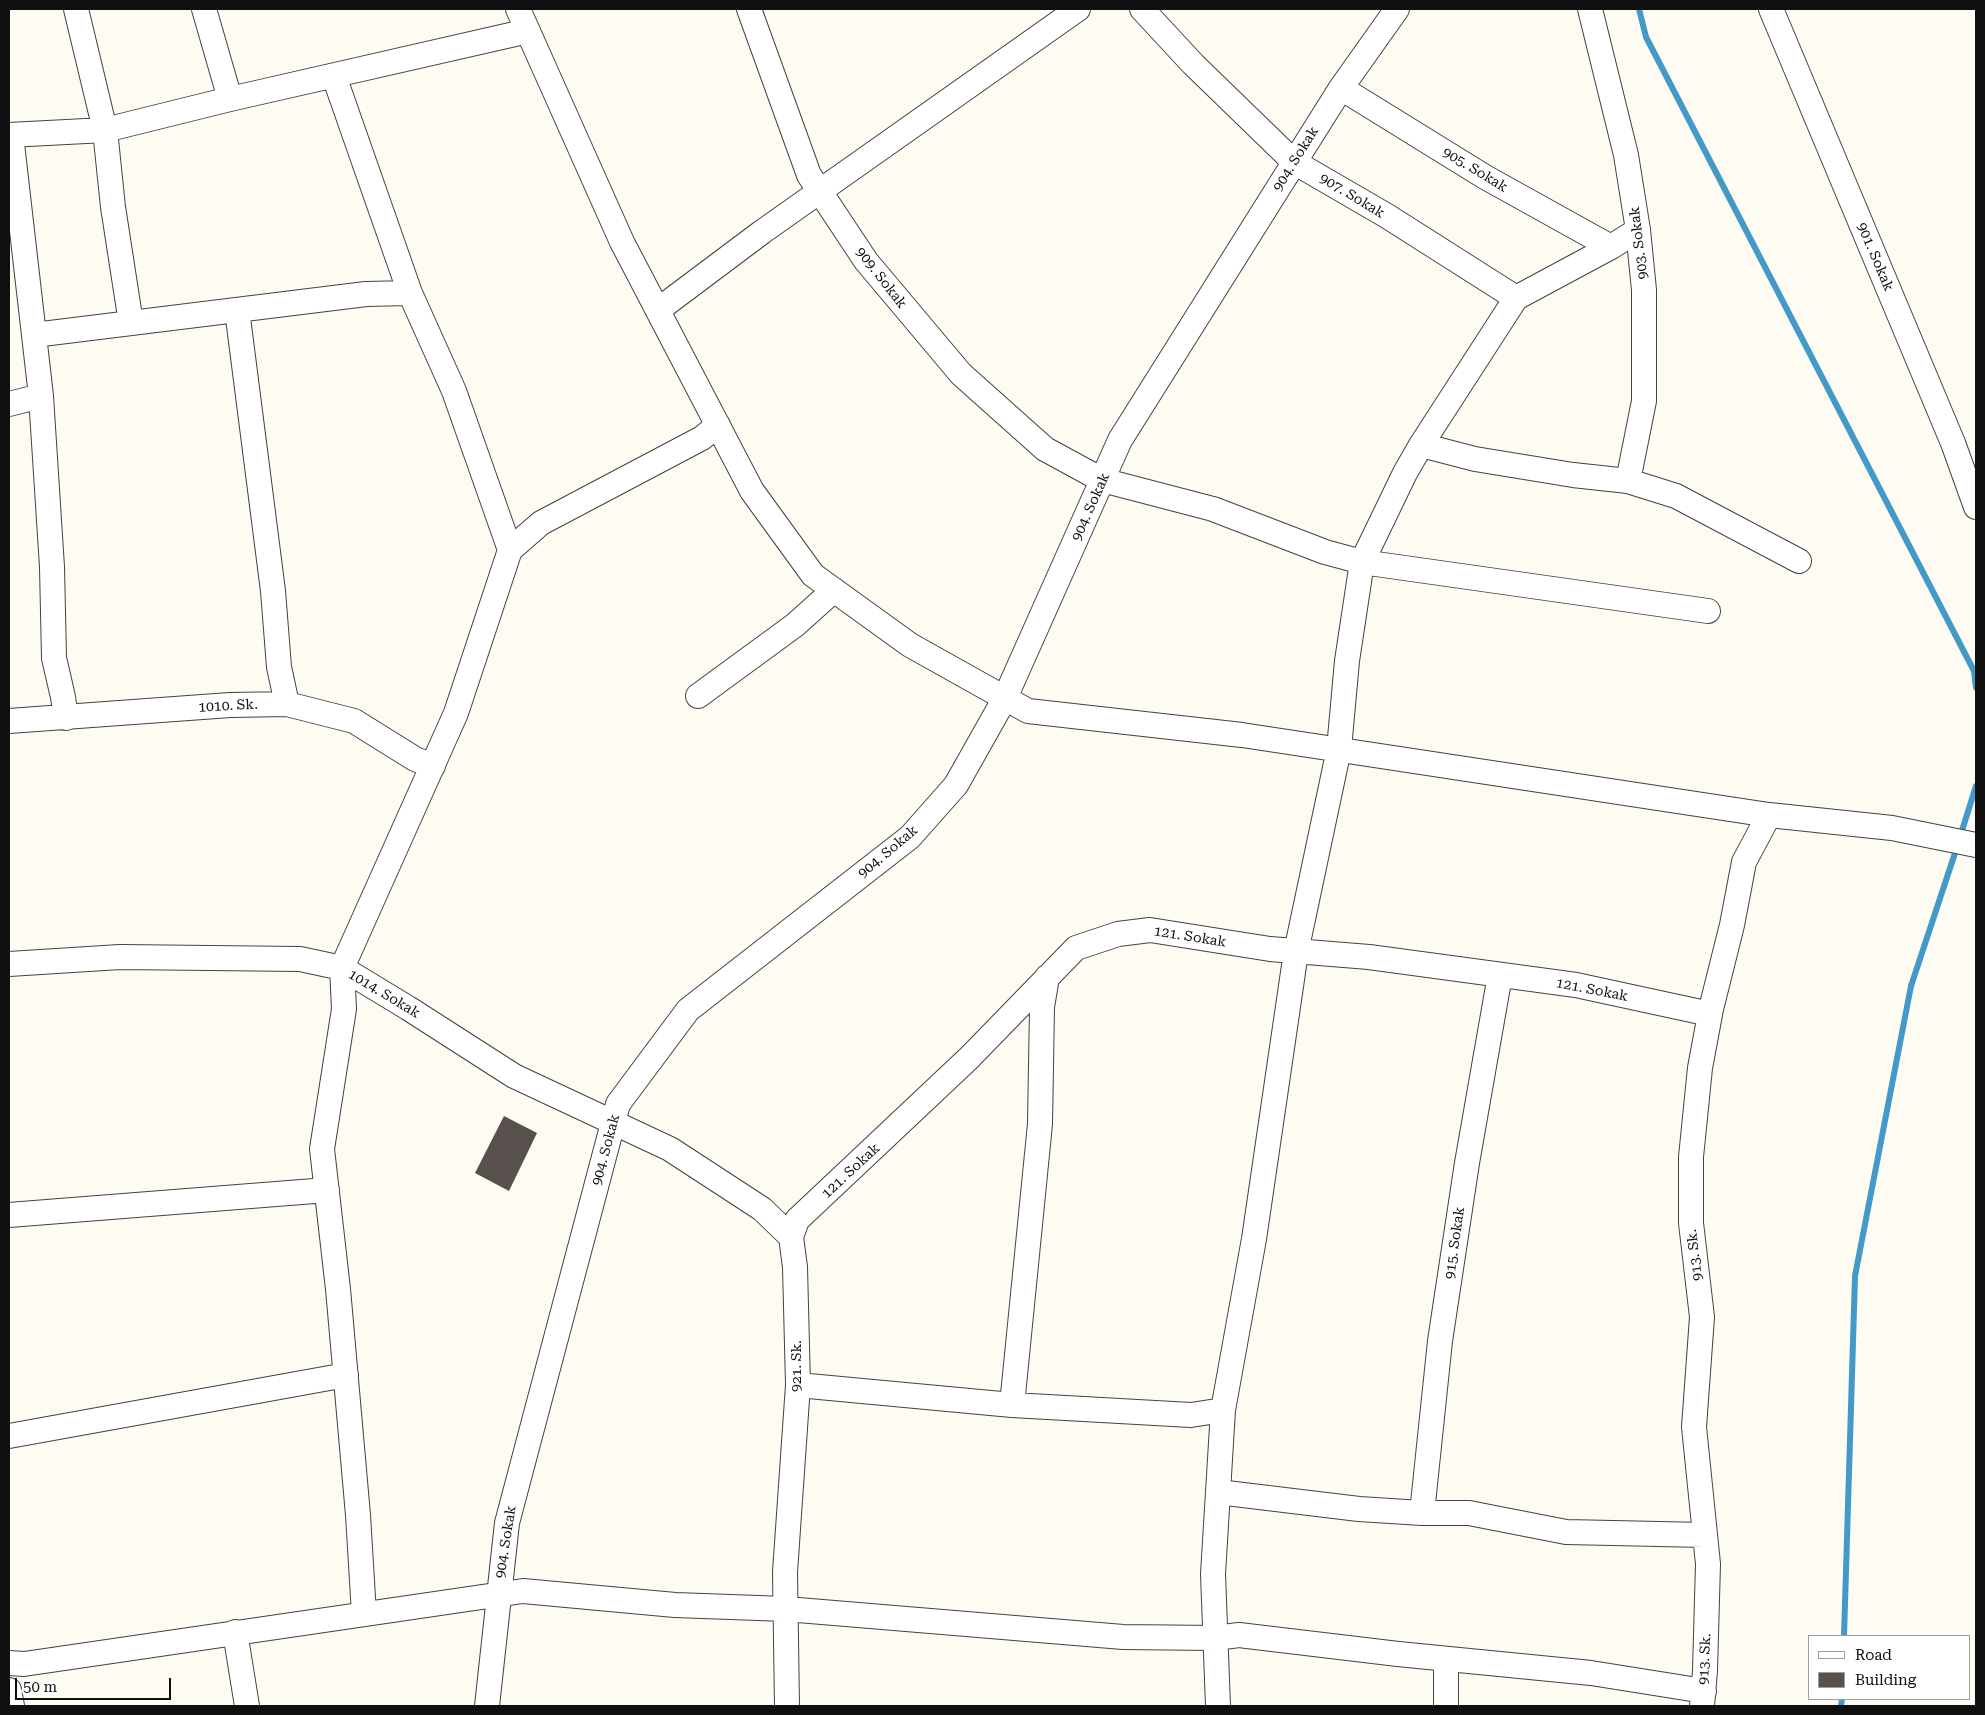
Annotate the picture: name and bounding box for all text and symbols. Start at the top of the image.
street label: 904. Sokak [1270,124,1322,194]
street label: 905. Sokak [1439,144,1511,196]
street label: 907. Sokak [1316,170,1388,222]
street label: 903. Sokak [1626,206,1652,280]
street label: 901. Sokak [1853,220,1897,294]
street label: 909. Sokak [852,244,910,312]
street label: 904. Sokak [1068,470,1114,544]
street label: 1010. Sk. [198,696,258,716]
street label: 904. Sokak [855,822,921,882]
street label: 121. Sokak [1153,923,1227,951]
street label: 1014. Sokak [345,966,423,1022]
street label: 121. Sokak [1555,975,1629,1005]
street label: 904. Sokak [588,1113,624,1187]
street label: 121. Sokak [819,1140,883,1202]
street label: 915. Sokak [1442,1206,1468,1280]
street label: 913. Sk. [1684,1228,1706,1282]
street label: 921. Sk. [789,1340,805,1392]
street label: 904. Sokak [492,1505,520,1579]
street label: 913. Sk. [1695,1633,1715,1685]
legend [1808,1635,1970,1700]
text: Road [1855,1646,1892,1664]
scale bar [18,1668,174,1700]
text: Building [1855,1671,1916,1689]
text: 50 m [23,1678,57,1696]

